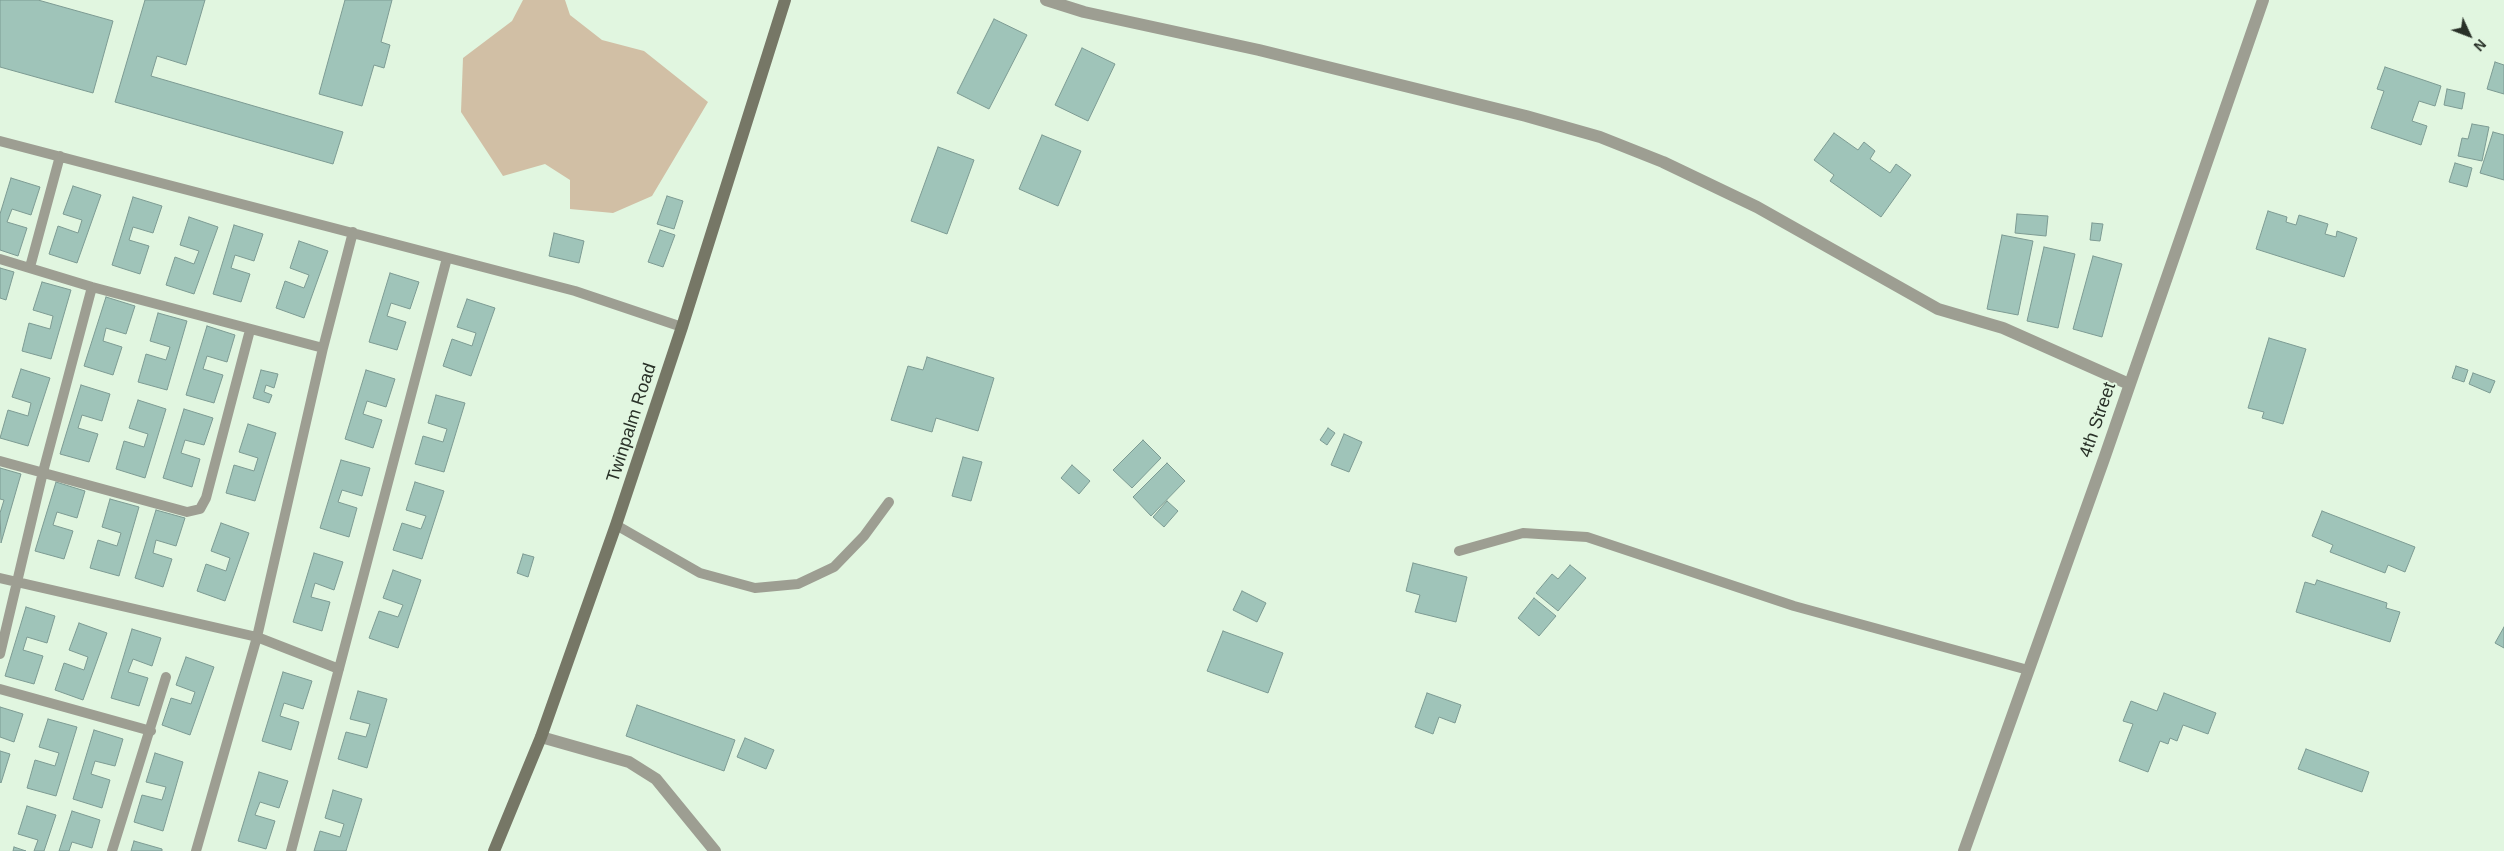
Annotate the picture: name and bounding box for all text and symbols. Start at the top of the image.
north arrow [2444,10,2494,60]
text: N [2471,36,2489,54]
street label: Twinpalm Road [603,361,661,485]
street label: 4th Street [2075,380,2121,460]

